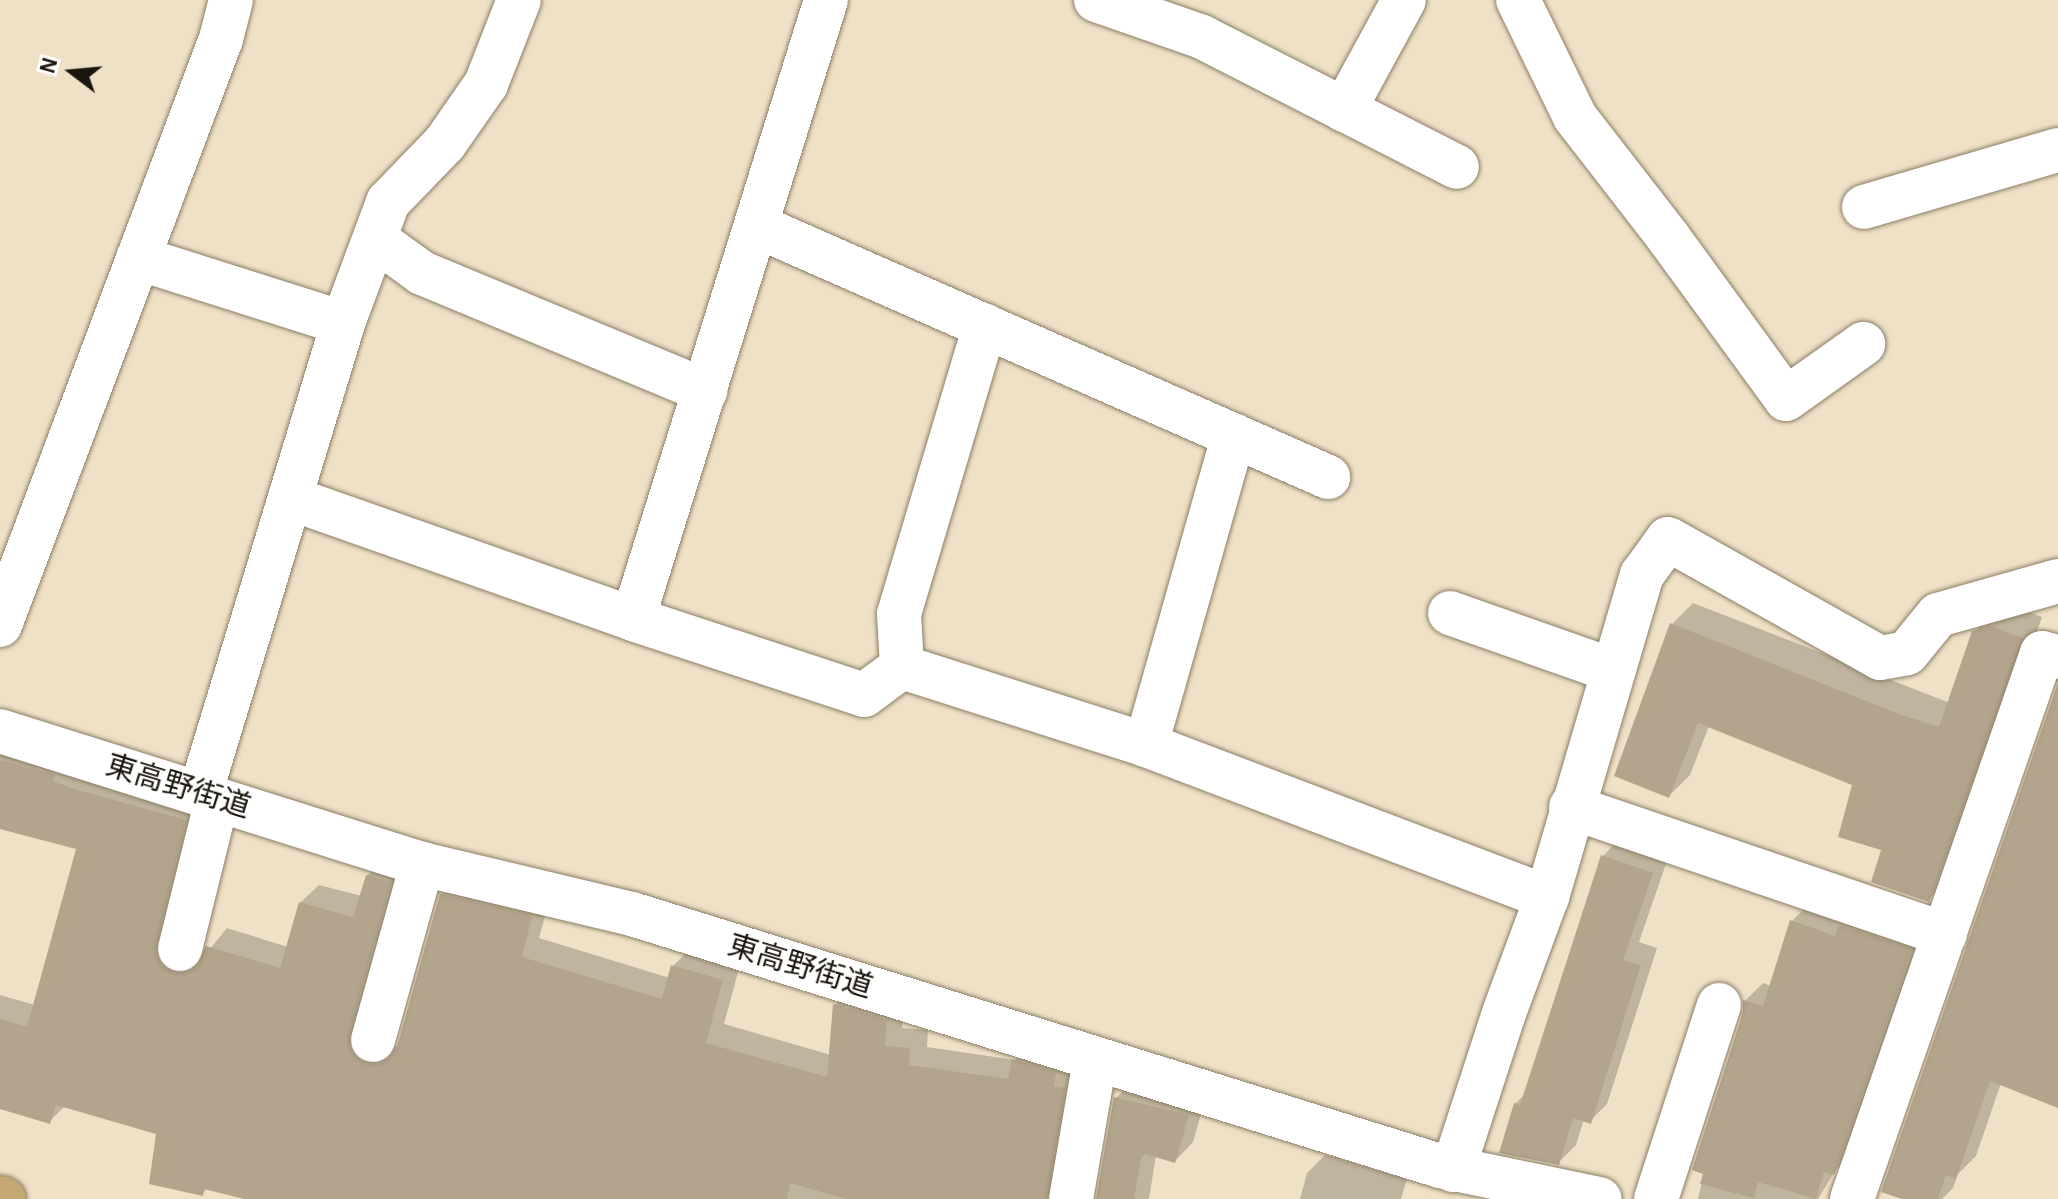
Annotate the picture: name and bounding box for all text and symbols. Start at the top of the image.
north arrow [32,32,112,112]
text: N [36,55,62,76]
street label: 東高野街道 [101,748,255,826]
street label: 東高野街道 [723,928,877,1006]

